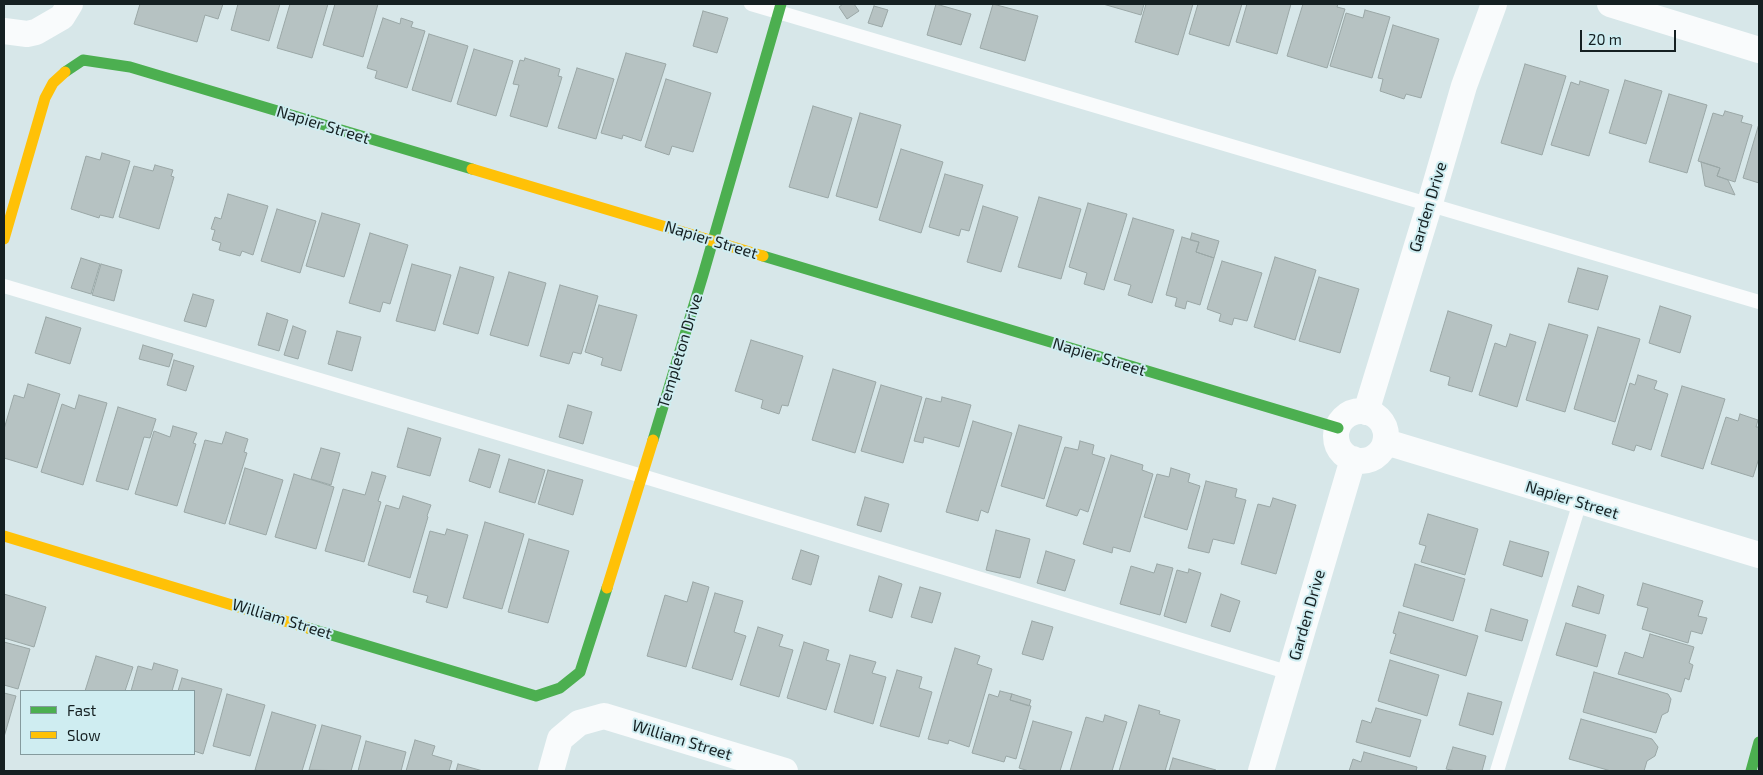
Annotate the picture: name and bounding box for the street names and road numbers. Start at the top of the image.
street label: Napier Street [274,102,372,148]
street label: Garden Drive [1405,159,1451,255]
street label: Napier Street [662,217,760,263]
street label: Templeton Drive [653,291,707,411]
street label: Napier Street [1050,334,1148,380]
street label: Napier Street [1523,477,1621,523]
street label: Garden Drive [1285,567,1329,663]
street label: William Street [230,595,334,643]
street label: William Street [630,716,734,764]

